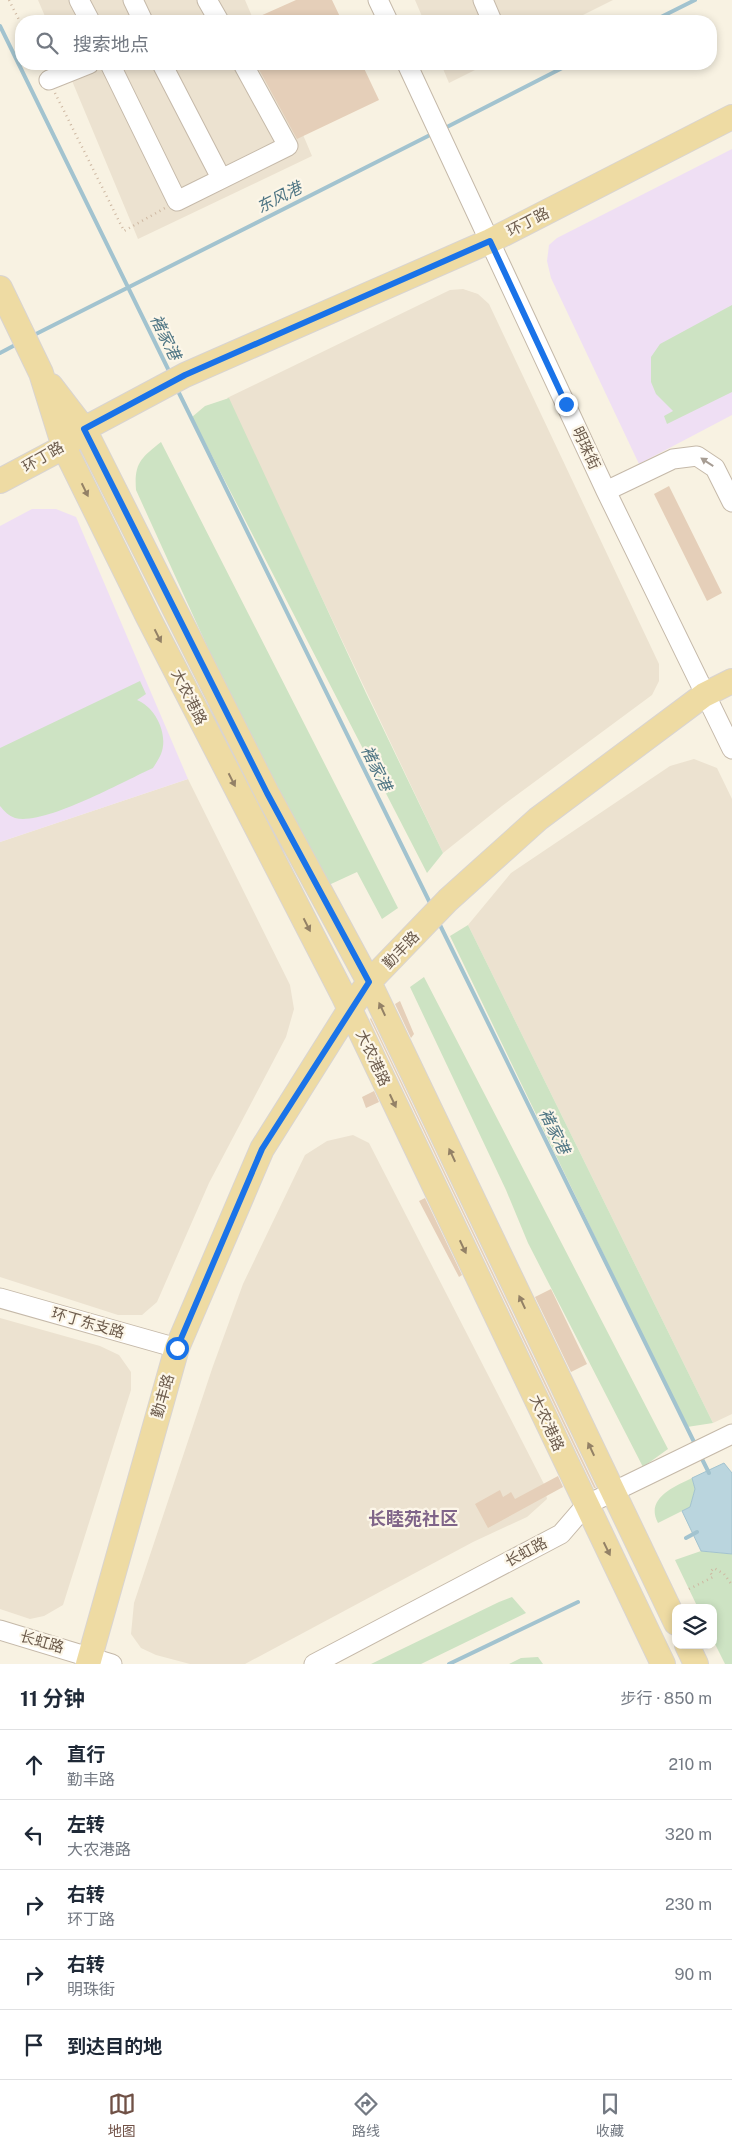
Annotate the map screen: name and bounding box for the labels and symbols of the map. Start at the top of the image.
water label: 东风港 [254,177,307,217]
street label: 环丁路 [504,204,552,239]
water label: 褚家港 [146,311,185,365]
route end [555,393,578,416]
street label: 明珠街 [569,424,604,472]
street label: 环丁路 [19,438,66,475]
one-way arrow [700,457,713,467]
one-way arrow [81,483,90,498]
one-way arrow [154,629,162,643]
street label: 大农港路 [168,666,211,727]
water label: 褚家港 [357,742,396,796]
one-way arrow [228,773,237,787]
one-way arrow [303,917,311,932]
street label: 勤丰路 [379,928,422,972]
one-way arrow [377,1002,385,1016]
street label: 大农港路 [353,1027,394,1089]
one-way arrow [389,1093,398,1108]
water label: 褚家港 [535,1105,574,1159]
one-way arrow [447,1148,455,1162]
one-way arrow [460,1240,468,1254]
one-way arrow [517,1295,525,1309]
street label: 环丁东支路 [50,1304,127,1341]
route start [166,1337,189,1360]
street label: 勤丰路 [148,1372,177,1420]
street label: 大农港路 [527,1392,568,1454]
one-way arrow [587,1442,595,1456]
district label: 长睦苑社区 [368,1508,458,1529]
street label: 长虹路 [502,1533,550,1570]
one-way arrow [604,1542,612,1556]
street label: 长虹路 [18,1627,66,1656]

